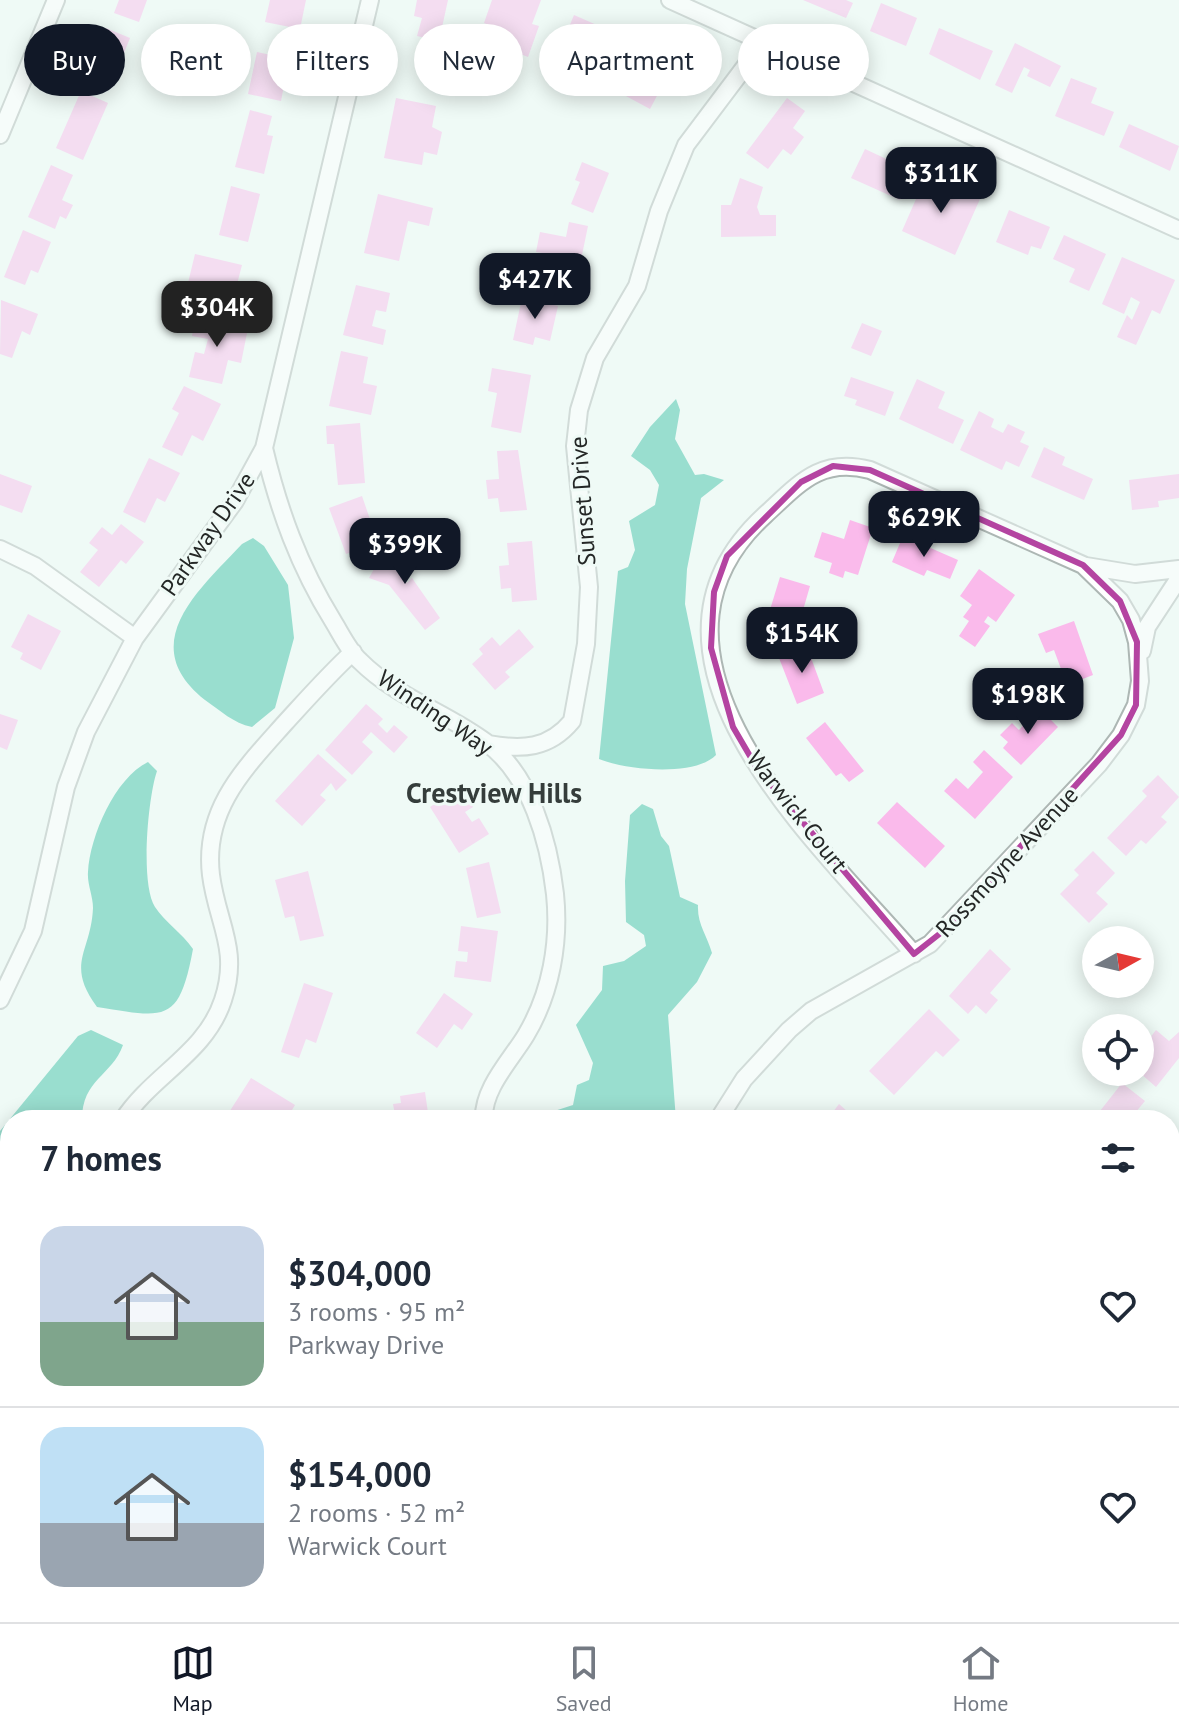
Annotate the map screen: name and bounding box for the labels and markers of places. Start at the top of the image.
pin: $311K [885,147,997,215]
pin: $427K [479,253,591,321]
pin: $304K [161,281,273,349]
pin: $629K [868,491,980,559]
pin: $399K [349,518,461,586]
pin: $154K [746,607,858,675]
pin: $198K [972,668,1084,736]

